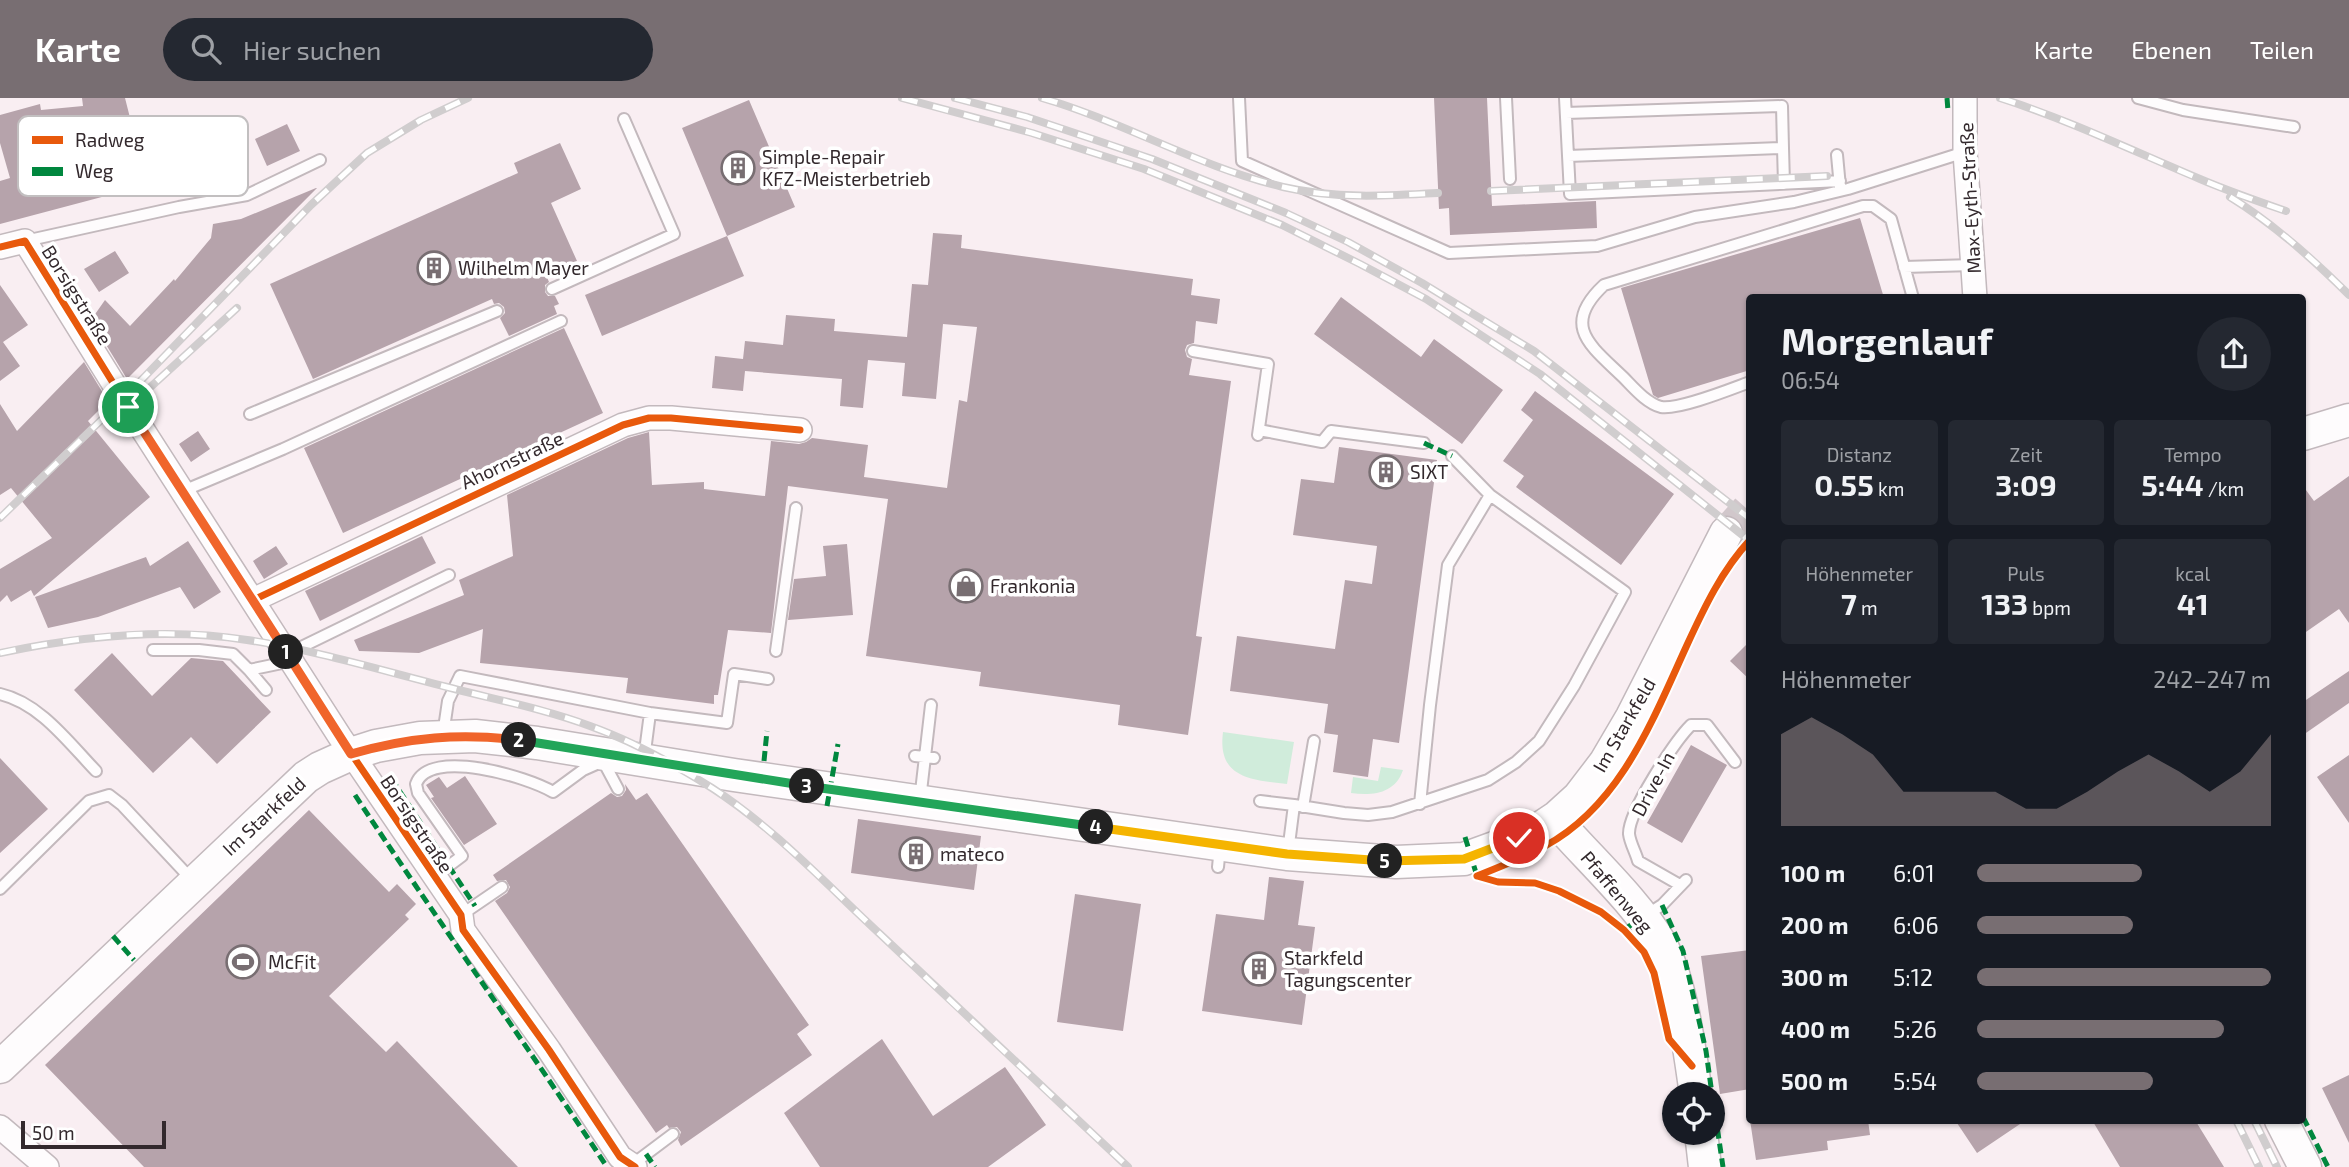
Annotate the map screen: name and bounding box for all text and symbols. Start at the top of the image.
search box [163,18,653,81]
text: Karte [35,29,121,69]
icon: search [187,30,225,68]
text: Hier suchen [243,34,381,65]
text: Karte [2034,35,2093,64]
text: Ebenen [2131,35,2212,64]
text: Teilen [2250,35,2314,64]
legend [18,116,248,196]
street label: Max-Eyth-Straße [1954,122,1985,274]
text: Radweg [75,128,145,151]
place label: Simple-Repair KFZ-Meisterbetrieb [762,145,931,190]
building icon: Simple-Repair KFZ-Meisterbetrieb [719,149,757,187]
text: Weg [75,159,114,182]
street label: Borsigstraße [38,241,117,349]
building icon: Wilhelm Mayer [415,249,453,287]
place label: Wilhelm Mayer [458,256,589,279]
text: Morgenlauf [1781,317,1993,363]
button: share [2197,317,2271,391]
text: 06:54 [1781,366,1840,394]
pin [98,377,158,437]
icon: arrive [109,388,147,426]
street label: Ahornstraße [457,426,567,493]
text: Distanz [1827,443,1892,466]
text: Zeit [2010,443,2042,466]
text: Tempo [2164,443,2221,466]
building icon: SIXT [1367,453,1405,491]
place label: SIXT [1410,460,1448,483]
text: 0.55 [1814,466,1874,502]
text: 3:09 [1995,466,2057,502]
text: 5:44 [2141,466,2204,502]
text: km [1874,477,1904,500]
text: /km [2204,477,2244,500]
text: Höhenmeter [1805,562,1913,585]
text: Puls [2007,562,2045,585]
text: kcal [2175,562,2210,585]
shop icon: Frankonia [947,567,985,605]
place label: Frankonia [990,574,1075,597]
text: 7 [1841,585,1857,621]
text: 133 [1981,585,2028,621]
text: 41 [2177,585,2209,621]
text: m [1857,596,1878,619]
text: bpm [2028,596,2071,619]
pin: 1 [268,634,304,670]
text: 1 [281,640,290,663]
text: Höhenmeter [1781,665,1911,693]
text: 242–247 m [2153,665,2271,693]
street label: Im Starkfeld [1587,673,1660,776]
pin: 2 [502,722,536,758]
text: 2 [513,728,524,751]
street label: Drive-In [1626,748,1679,820]
pin: 3 [790,768,824,804]
street label: Borsigstraße [376,770,459,877]
street label: Im Starkfeld [217,771,310,860]
text: 3 [801,774,812,797]
pin [1489,808,1549,868]
pin: 4 [1078,810,1114,844]
text: 4 [1089,815,1102,838]
icon: check [1500,819,1538,857]
building icon: mateco [897,835,935,873]
place label: mateco [940,842,1004,865]
pin: 5 [1368,844,1402,878]
street label: Pfaffenweg [1576,846,1659,938]
text: 5 [1379,849,1390,872]
text: 100 m [1781,859,1845,887]
text: 6:01 [1893,859,1935,887]
text: 200 m [1781,911,1849,939]
text: 6:06 [1893,911,1939,939]
sports icon: McFit [224,943,262,981]
place label: Starkfeld Tagungscenter [1284,946,1412,991]
place label: McFit [268,950,316,973]
building icon: Starkfeld Tagungscenter [1240,950,1278,988]
text: 300 m [1781,963,1848,991]
text: 5:12 [1893,963,1933,991]
text: 400 m [1781,1015,1850,1043]
text: 5:26 [1893,1015,1937,1043]
text: 500 m [1781,1067,1848,1095]
text: 5:54 [1893,1067,1937,1095]
map controls [1662,1082,1725,1145]
button: locate [1662,1082,1725,1145]
scale bar [21,1118,166,1150]
text: 50 m [32,1121,75,1144]

